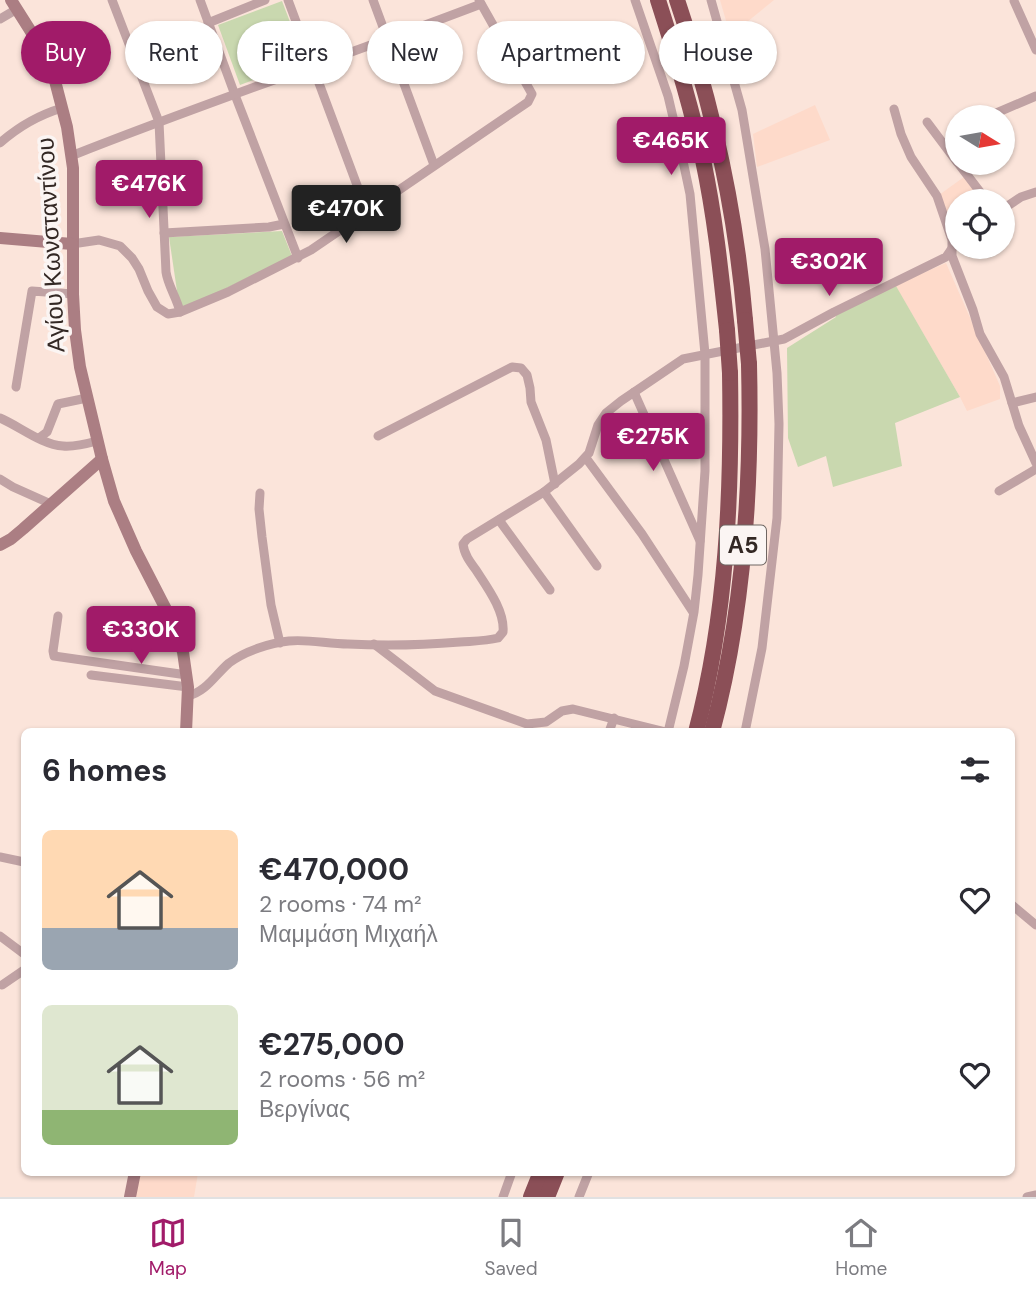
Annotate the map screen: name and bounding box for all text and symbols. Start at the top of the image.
chip: Buy [21,21,111,84]
chip: Rent [125,21,223,84]
chip: Filters [237,21,353,84]
chip: New [367,21,463,84]
chip: Apartment [477,21,645,84]
chip: House [659,21,777,84]
north arrow [945,105,1015,175]
map controls [945,105,1015,259]
pin: €465K [622,118,720,177]
text: €465K [633,125,709,155]
street label: Αγίου Κωνσταντίνου [29,137,72,353]
pin: €476K [100,160,198,220]
text: €476K [112,168,186,198]
pin: €470K [297,186,395,245]
button: locate [945,189,1015,259]
text: €470K [308,193,384,223]
pin: €302K [780,238,878,298]
text: €302K [791,246,867,276]
pin: €275K [604,414,702,473]
text: €275K [617,421,689,451]
road number: Α5 [720,526,766,565]
pin: €330K [92,606,190,666]
text: €330K [102,614,180,644]
text: 6 homes [42,751,167,790]
icon: filters [956,751,994,789]
text: €470,000 [259,850,409,889]
icon: home [98,858,182,942]
icon: heart [956,881,994,919]
text: 2 rooms · 74 m² [259,889,422,919]
text: Μαμμάση Μιχαήλ [259,919,438,949]
text: €275,000 [259,1025,405,1064]
icon: home [98,1033,182,1117]
icon: heart [956,1056,994,1094]
text: 2 rooms · 56 m² [259,1064,425,1094]
text: Βεργίνας [259,1094,350,1124]
tab: Map [149,1214,187,1281]
tab: Saved [485,1214,538,1281]
tab: Home [835,1214,887,1281]

